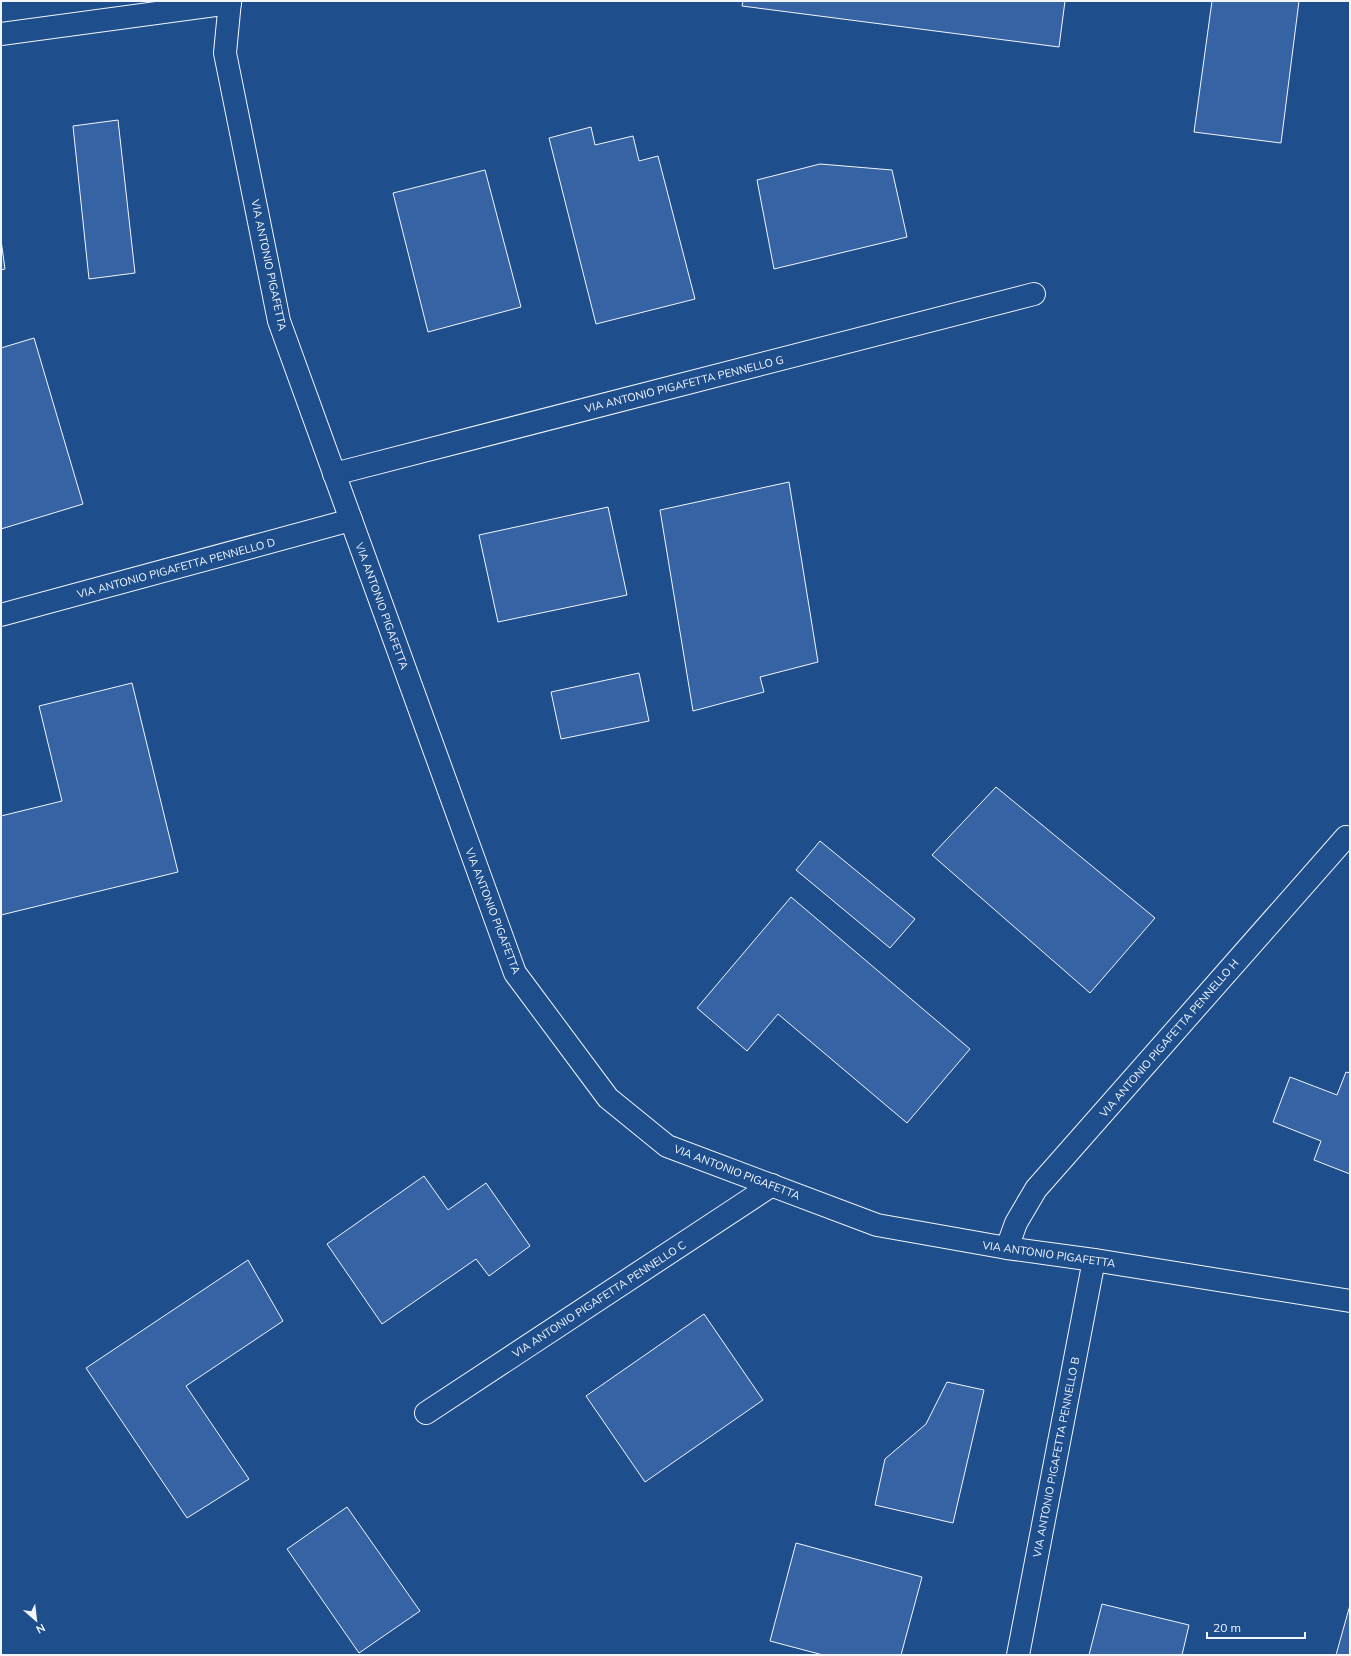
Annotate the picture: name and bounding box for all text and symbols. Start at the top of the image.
street label: VIA ANTONIO PIGAFETTA [248,198,290,332]
street label: VIA ANTONIO PIGAFETTA PENNELLO G [583,352,785,416]
street label: VIA ANTONIO PIGAFETTA PENNELLO D [75,535,277,601]
street label: VIA ANTONIO PIGAFETTA [352,541,412,671]
street label: VIA ANTONIO PIGAFETTA [462,846,524,976]
street label: VIA ANTONIO PIGAFETTA PENNELLO H [1096,956,1242,1120]
street label: VIA ANTONIO PIGAFETTA [672,1141,802,1203]
street label: VIA ANTONIO PIGAFETTA PENNELLO C [510,1238,688,1360]
street label: VIA ANTONIO PIGAFETTA [982,1238,1116,1270]
street label: VIA ANTONIO PIGAFETTA PENNELLO B [1030,1356,1082,1558]
north arrow [16,1600,56,1640]
scale bar [1207,1614,1305,1640]
text: 20 m [1213,1620,1241,1635]
text: N [34,1621,48,1637]

